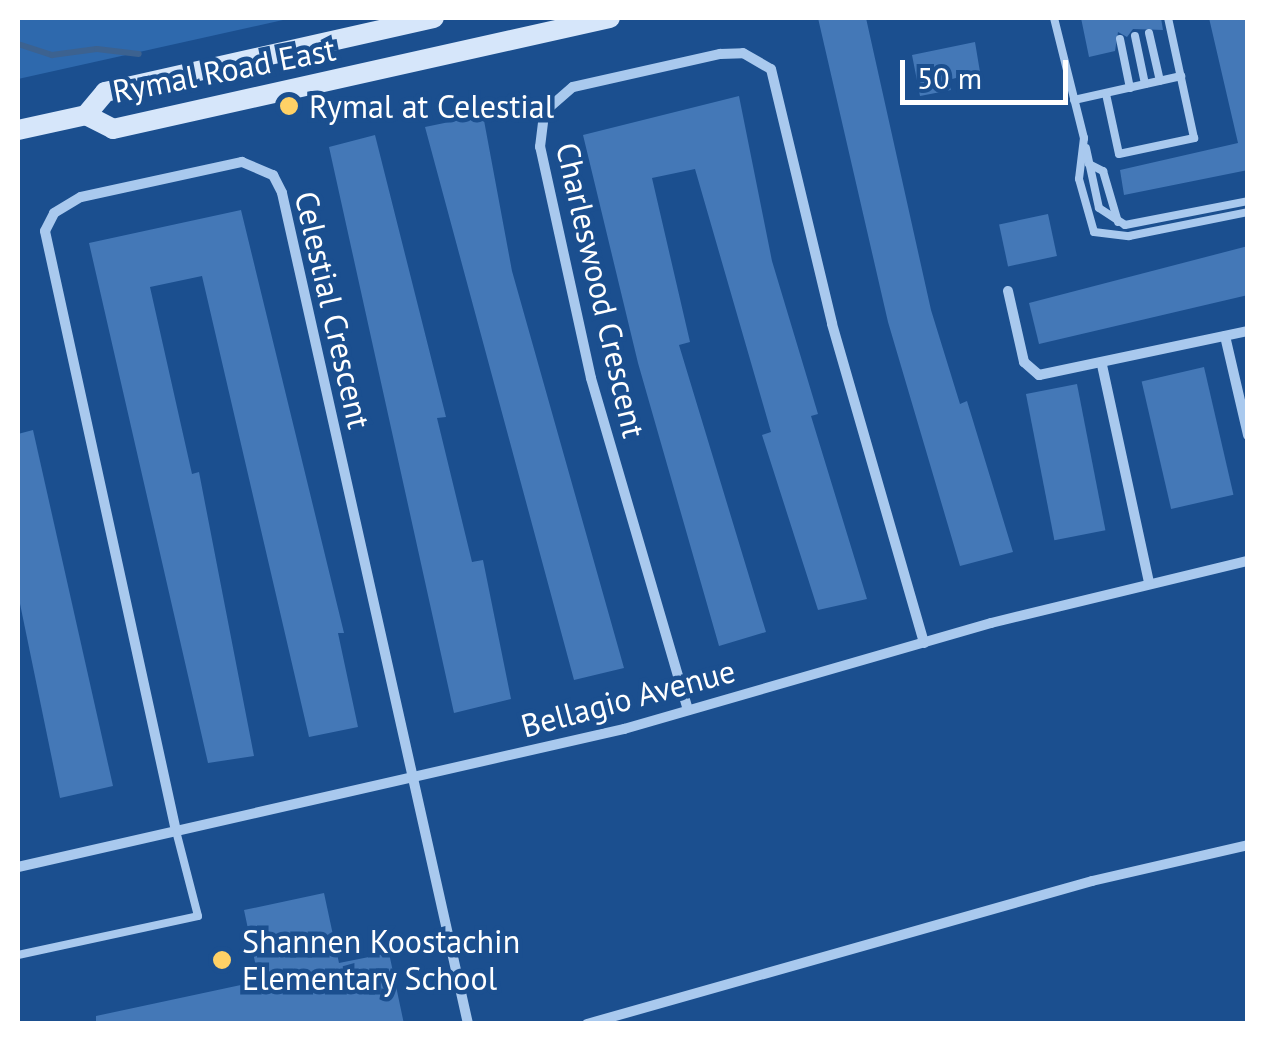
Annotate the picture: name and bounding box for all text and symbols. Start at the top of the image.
street label: Rymal Road East [109,30,339,110]
scale bar [905,40,1072,102]
text: 50 m [917,58,982,97]
place label: Rymal at Celestial [309,87,554,125]
marker: Rymal at Celestial [278,95,300,117]
street label: Charleswood Crescent [548,139,654,441]
street label: Celestial Crescent [287,188,379,432]
street label: Bellagio Avenue [516,651,740,745]
place label: Shannen Koostachin Elementary School [242,923,520,998]
marker: Shannen Koostachin Elementary School [211,949,233,971]

